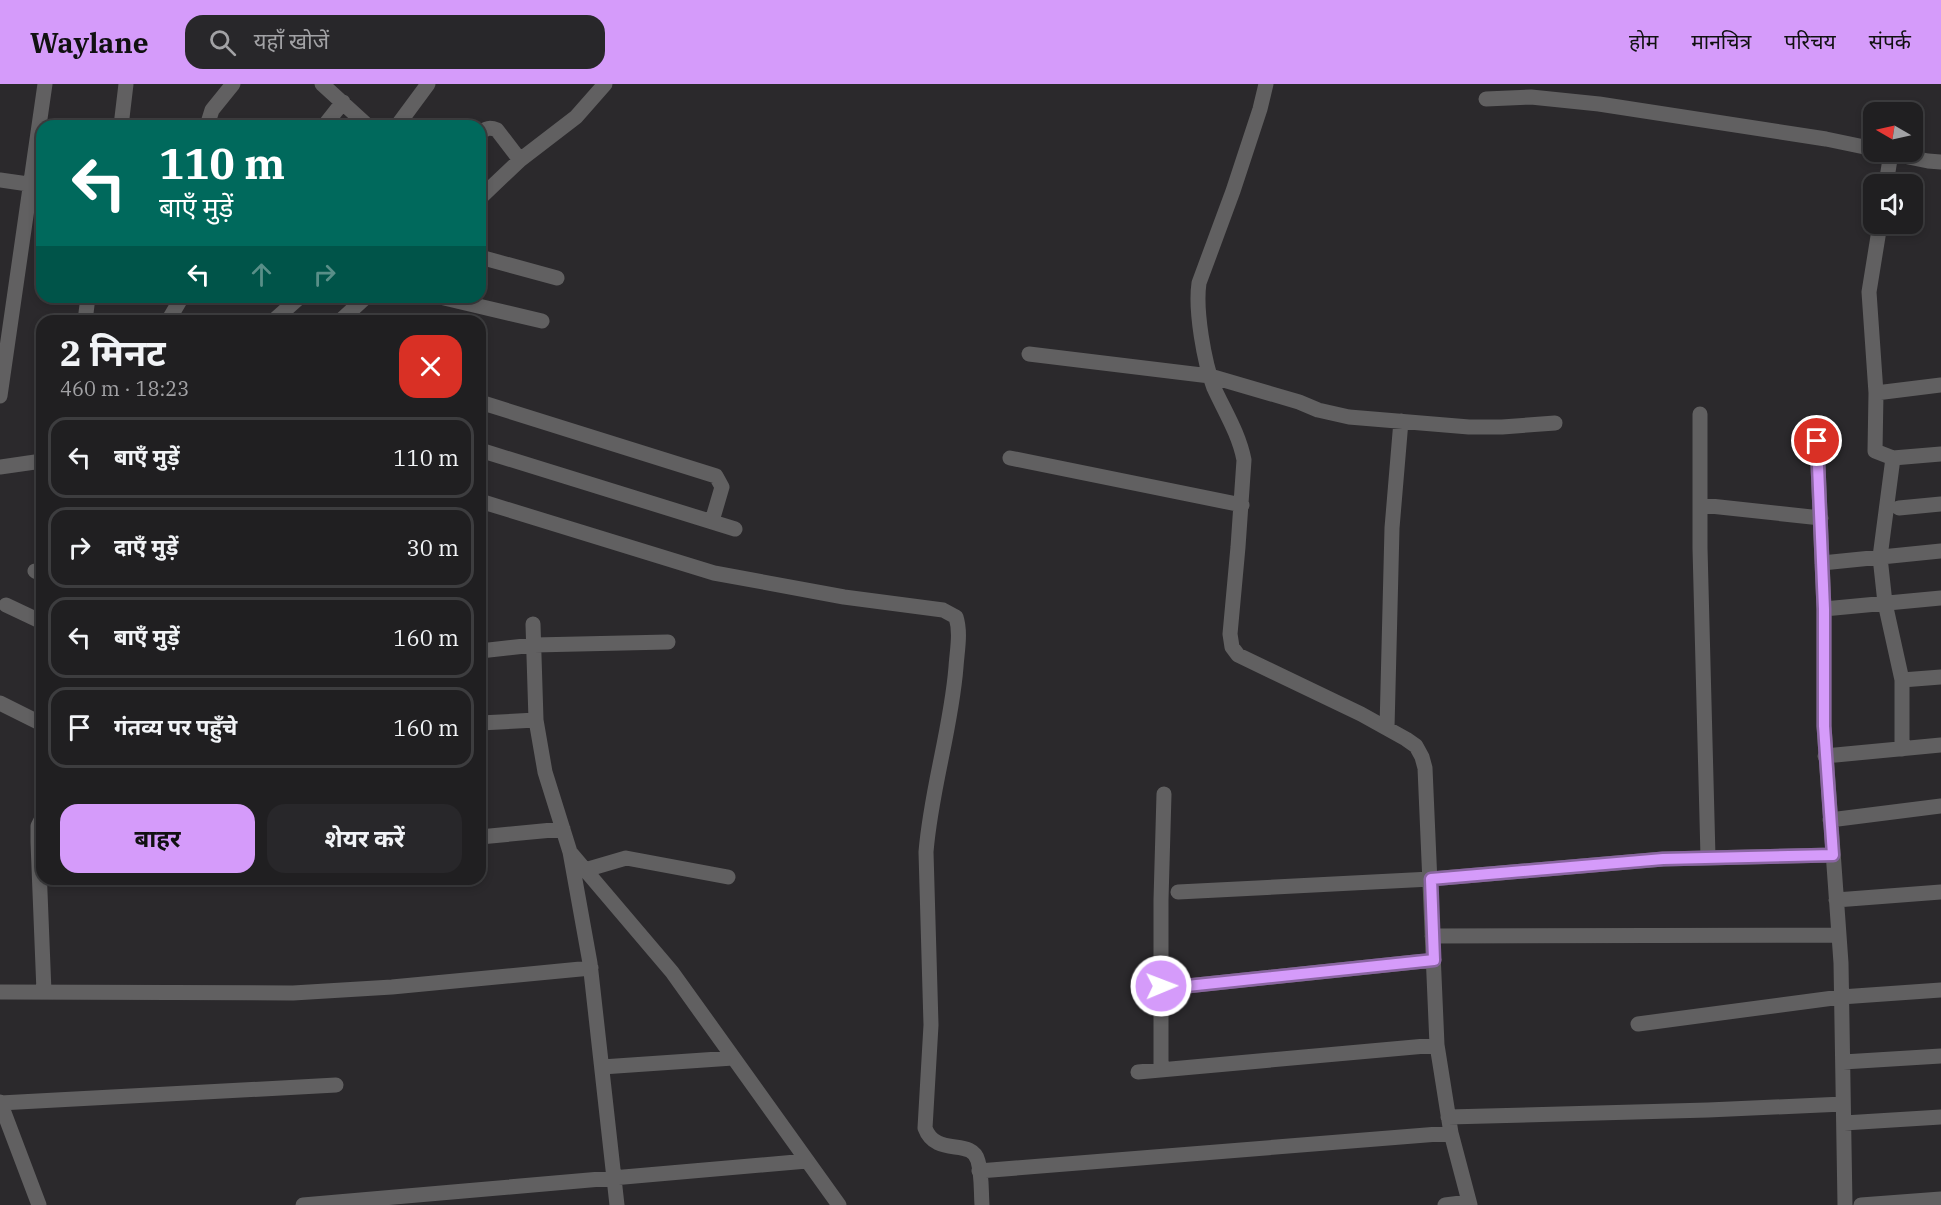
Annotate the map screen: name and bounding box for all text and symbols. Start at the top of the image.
search box [185,15,605,69]
text: Waylane [30,24,149,61]
icon: search [206,26,239,59]
text: यहाँ खोजें [254,26,329,55]
text: होम [1629,27,1658,55]
text: मानचित्र [1691,27,1751,55]
text: परिचय [1784,27,1836,55]
text: संपर्क [1869,27,1911,55]
north arrow [1863,102,1923,162]
map controls [1863,102,1923,234]
text: 110 m [159,136,285,191]
icon: left [60,144,138,222]
button: sound [1863,174,1923,234]
text: बाएँ मुड़ें [159,189,233,224]
icon: left [182,258,215,291]
icon: ahead [245,258,278,291]
icon: right [308,258,341,291]
text: 2 मिनट [60,329,166,376]
button: close [399,335,462,398]
text: 460 m · 18:23 [60,375,189,402]
pin [1791,415,1842,466]
icon: arrive [1800,424,1833,457]
icon: left [63,441,96,474]
text: बाएँ मुड़ें [114,442,179,471]
text: 110 m [393,443,459,472]
icon: right [63,531,96,564]
text: दाएँ मुड़ें [114,532,178,561]
text: 30 m [407,533,459,562]
icon: left [63,621,96,654]
text: बाएँ मुड़ें [114,622,179,651]
text: 160 m [393,623,459,652]
icon: arrive [63,711,96,744]
text: गंतव्य पर पहुँचे [114,712,237,741]
text: 160 m [393,713,459,742]
button: बाहर [60,804,255,873]
button: शेयर करें [267,804,462,873]
position arrow [1129,954,1193,1018]

